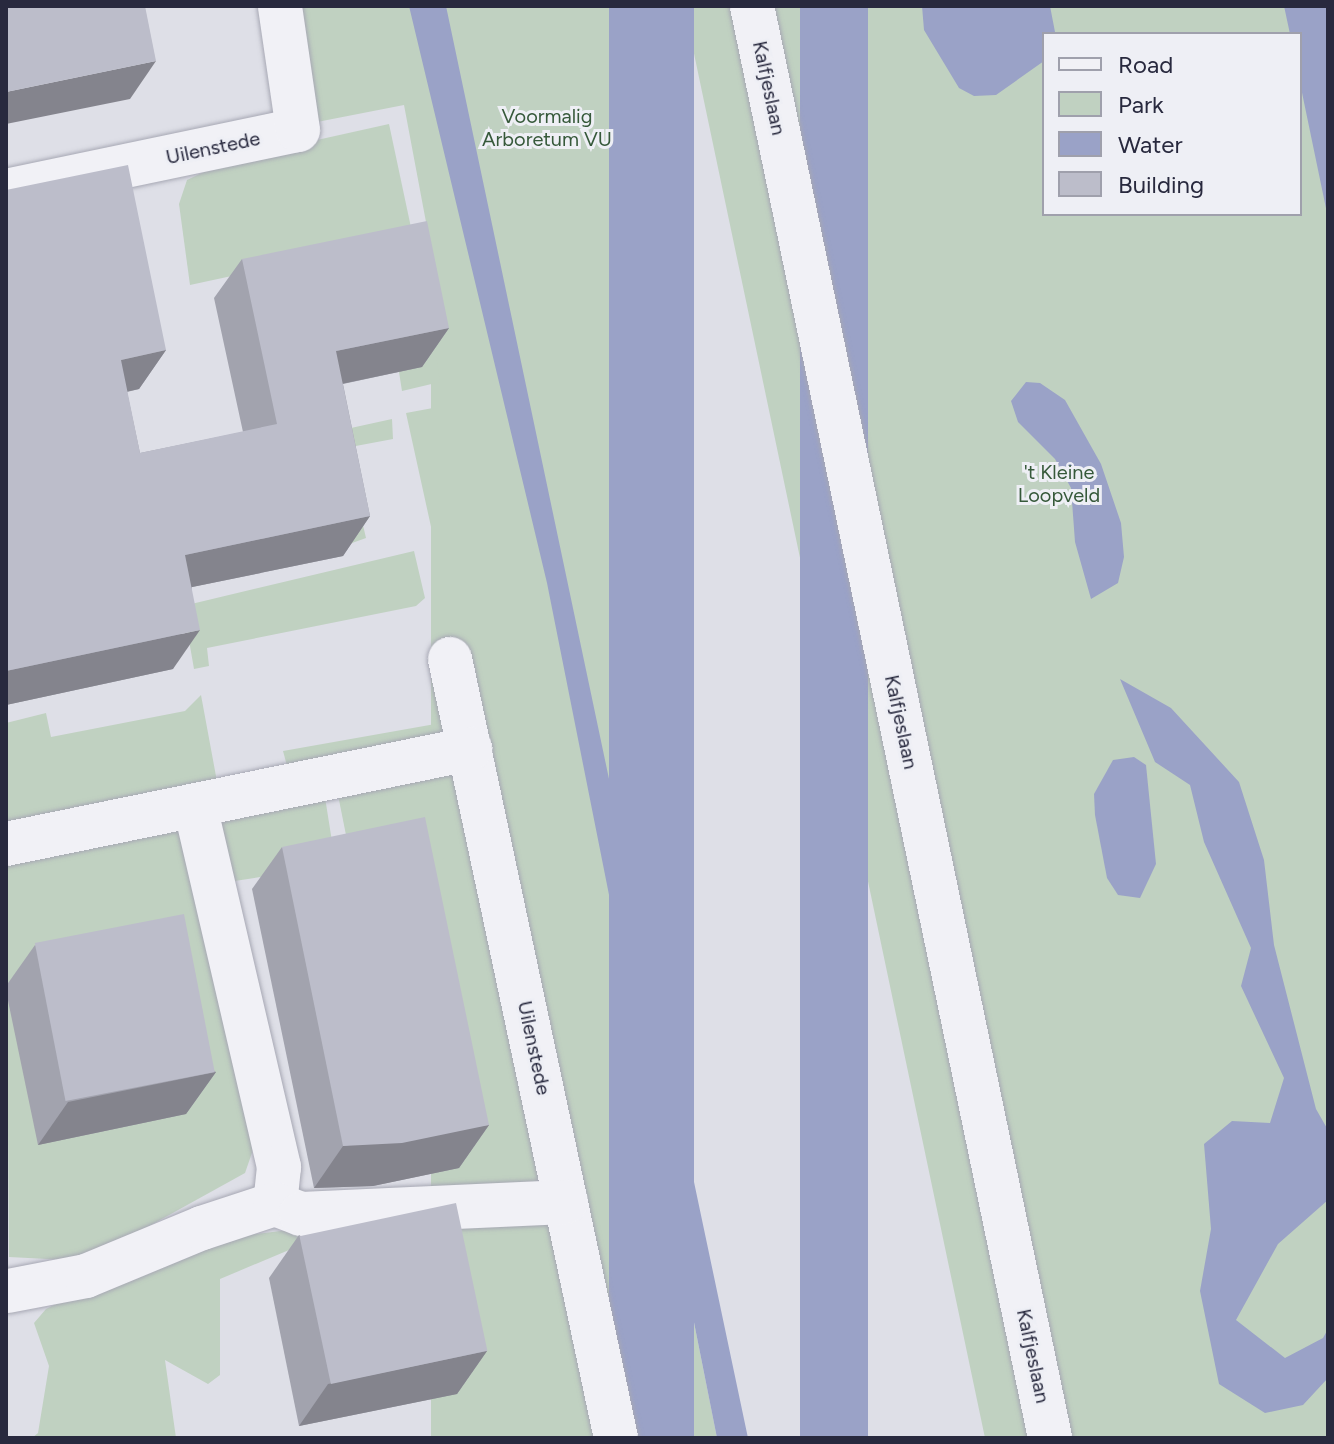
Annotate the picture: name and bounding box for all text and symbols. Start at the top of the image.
legend [1042,32,1302,216]
street label: Kalfjeslaan [747,39,791,137]
text: Road [1118,50,1173,79]
text: Park [1118,90,1164,119]
park label: Voormalig Arboretum VU [482,104,612,151]
street label: Uilenstede [164,126,262,170]
text: Water [1118,130,1183,159]
text: Building [1118,170,1204,199]
park label: 't Kleine Loopveld [1018,461,1100,508]
street label: Kalfjeslaan [879,673,923,771]
street label: Uilenstede [512,999,556,1097]
street label: Kalfjeslaan [1011,1307,1055,1405]

